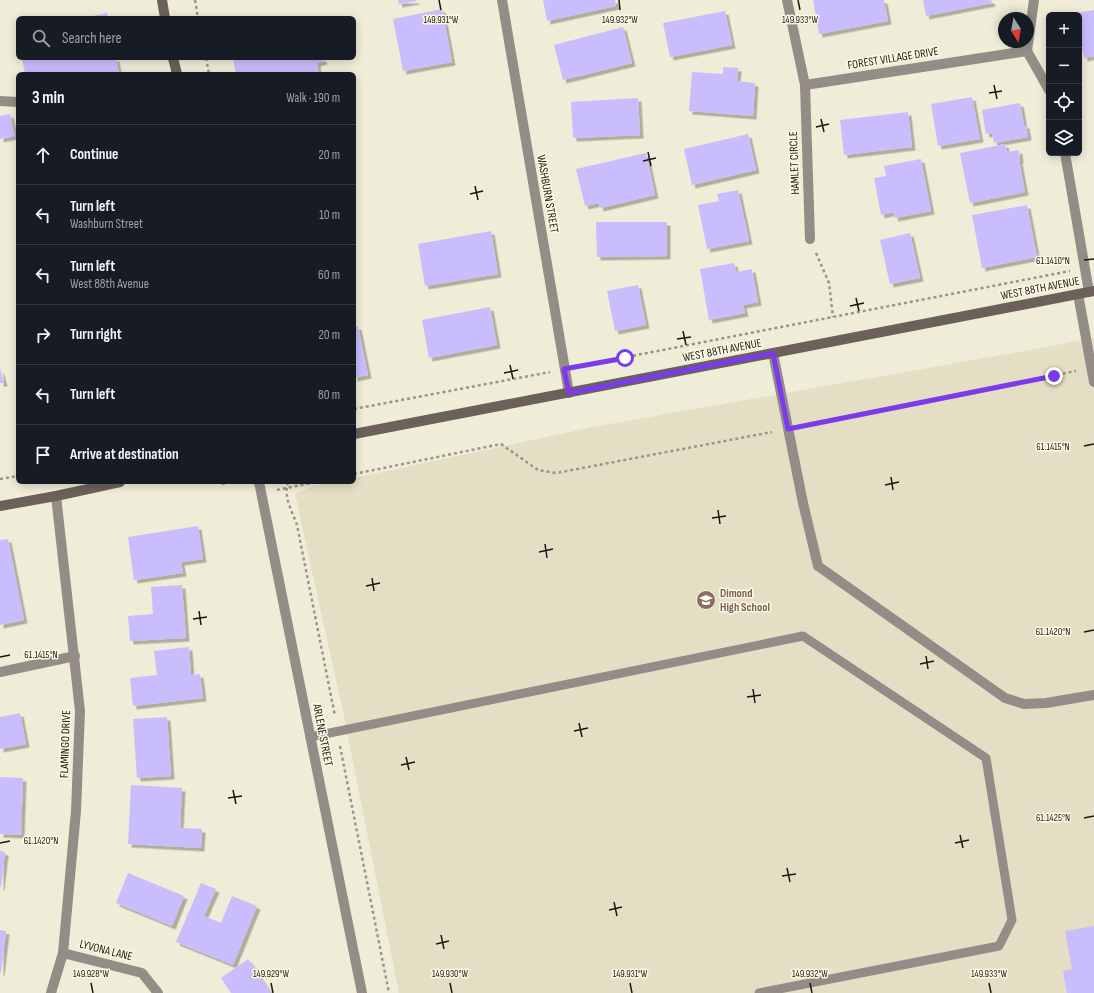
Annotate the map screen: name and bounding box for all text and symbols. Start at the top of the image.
north arrow [998,12,1034,48]
map controls [1046,12,1082,156]
button: + [1046,12,1082,48]
text: 149.931°W [424,14,459,26]
text: 149.932°W [602,14,638,26]
text: 149.933°W [782,14,818,26]
search box [16,16,356,60]
icon: search [30,27,52,49]
text: Search here [62,29,122,48]
street label: FOREST VILLAGE DRIVE [847,44,940,73]
button: − [1046,48,1082,84]
button: locate [1046,84,1082,120]
text: 3 min [32,88,65,108]
text: Walk · 190 m [286,90,340,106]
button: layers [1046,120,1082,156]
street label: HAMLET CIRCLE [786,131,803,195]
icon: ahead [32,144,54,166]
text: Continue [70,145,119,164]
text: 20 m [318,147,340,163]
street label: WASHBURN STREET [533,154,562,234]
text: Turn left [70,197,115,216]
icon: left [32,204,54,226]
text: 10 m [319,207,340,223]
text: Washburn Street [70,216,143,232]
text: 61.1410°N [1036,255,1070,267]
text: Turn left [70,257,115,276]
icon: left [32,264,54,286]
text: 60 m [318,267,340,283]
street label: WEST 88TH AVENUE [999,273,1081,303]
text: West 88th Avenue [70,276,149,292]
icon: right [32,324,54,346]
text: Turn right [70,325,122,344]
text: 20 m [318,327,340,343]
street label: WEST 88TH AVENUE [681,335,763,365]
route start [616,349,634,367]
route end [1045,367,1063,385]
icon: left [32,384,54,406]
text: Turn left [70,385,115,404]
text: 80 m [318,387,340,403]
text: 61.1415°N [1036,441,1070,453]
icon: arrive [32,444,54,466]
text: Arrive at destination [70,445,179,464]
place label: Dimond High School [720,586,770,615]
school or university icon: Dimond High School [695,589,717,611]
text: 61.1420°N [1036,626,1070,638]
text: 61.1415°N [24,649,58,661]
street label: ARLENE STREET [309,702,336,768]
street label: FLAMINGO DRIVE [57,710,74,778]
text: 61.1425°N [1036,812,1070,824]
text: 61.1420°N [24,835,58,847]
street label: LYVONA LANE [78,937,134,964]
text: 149.928°W [73,968,109,980]
text: 149.929°W [253,968,290,980]
text: 149.930°W [432,968,469,980]
text: 149.931°W [613,968,648,980]
text: 149.932°W [792,968,828,980]
text: 149.933°W [971,968,1007,980]

